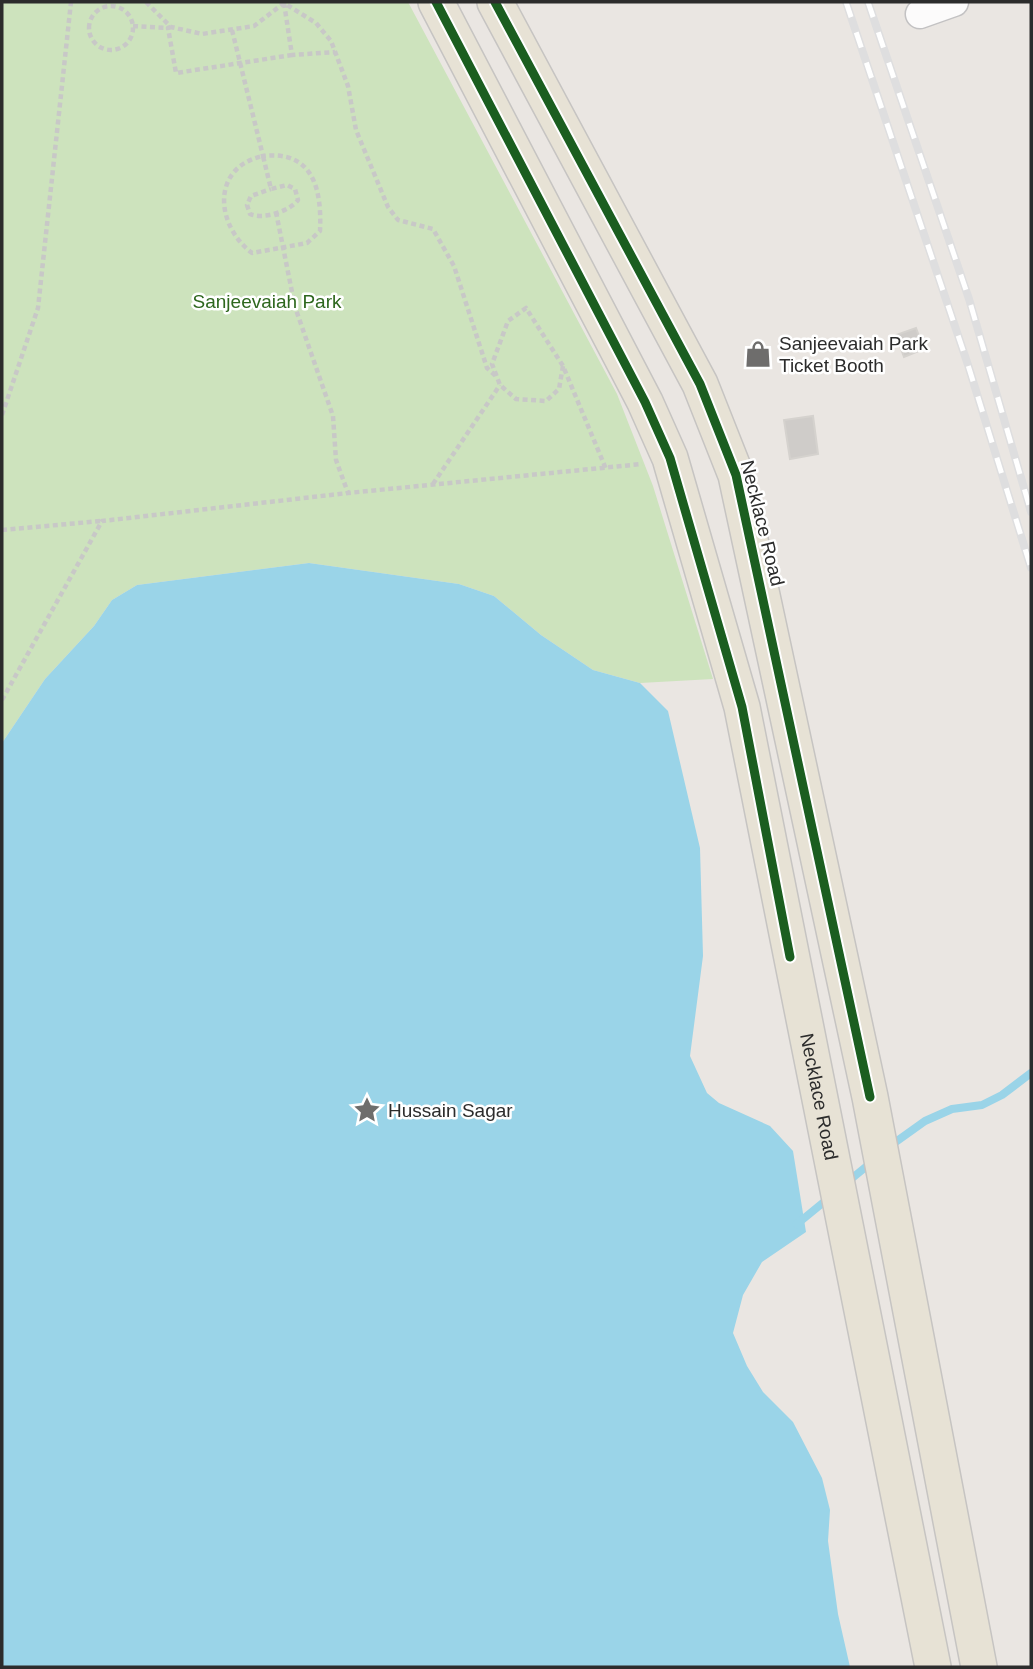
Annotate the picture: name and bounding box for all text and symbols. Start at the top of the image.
park label: Sanjeevaiah Park [193,291,342,312]
place label: Sanjeevaiah Park Ticket Booth [779,333,928,376]
shop icon: Sanjeevaiah Park Ticket Booth [743,339,773,369]
street label: Necklace Road [737,458,788,588]
street label: Necklace Road [796,1031,842,1162]
place icon: Hussain Sagar [352,1095,382,1125]
place label: Hussain Sagar [388,1100,513,1121]

